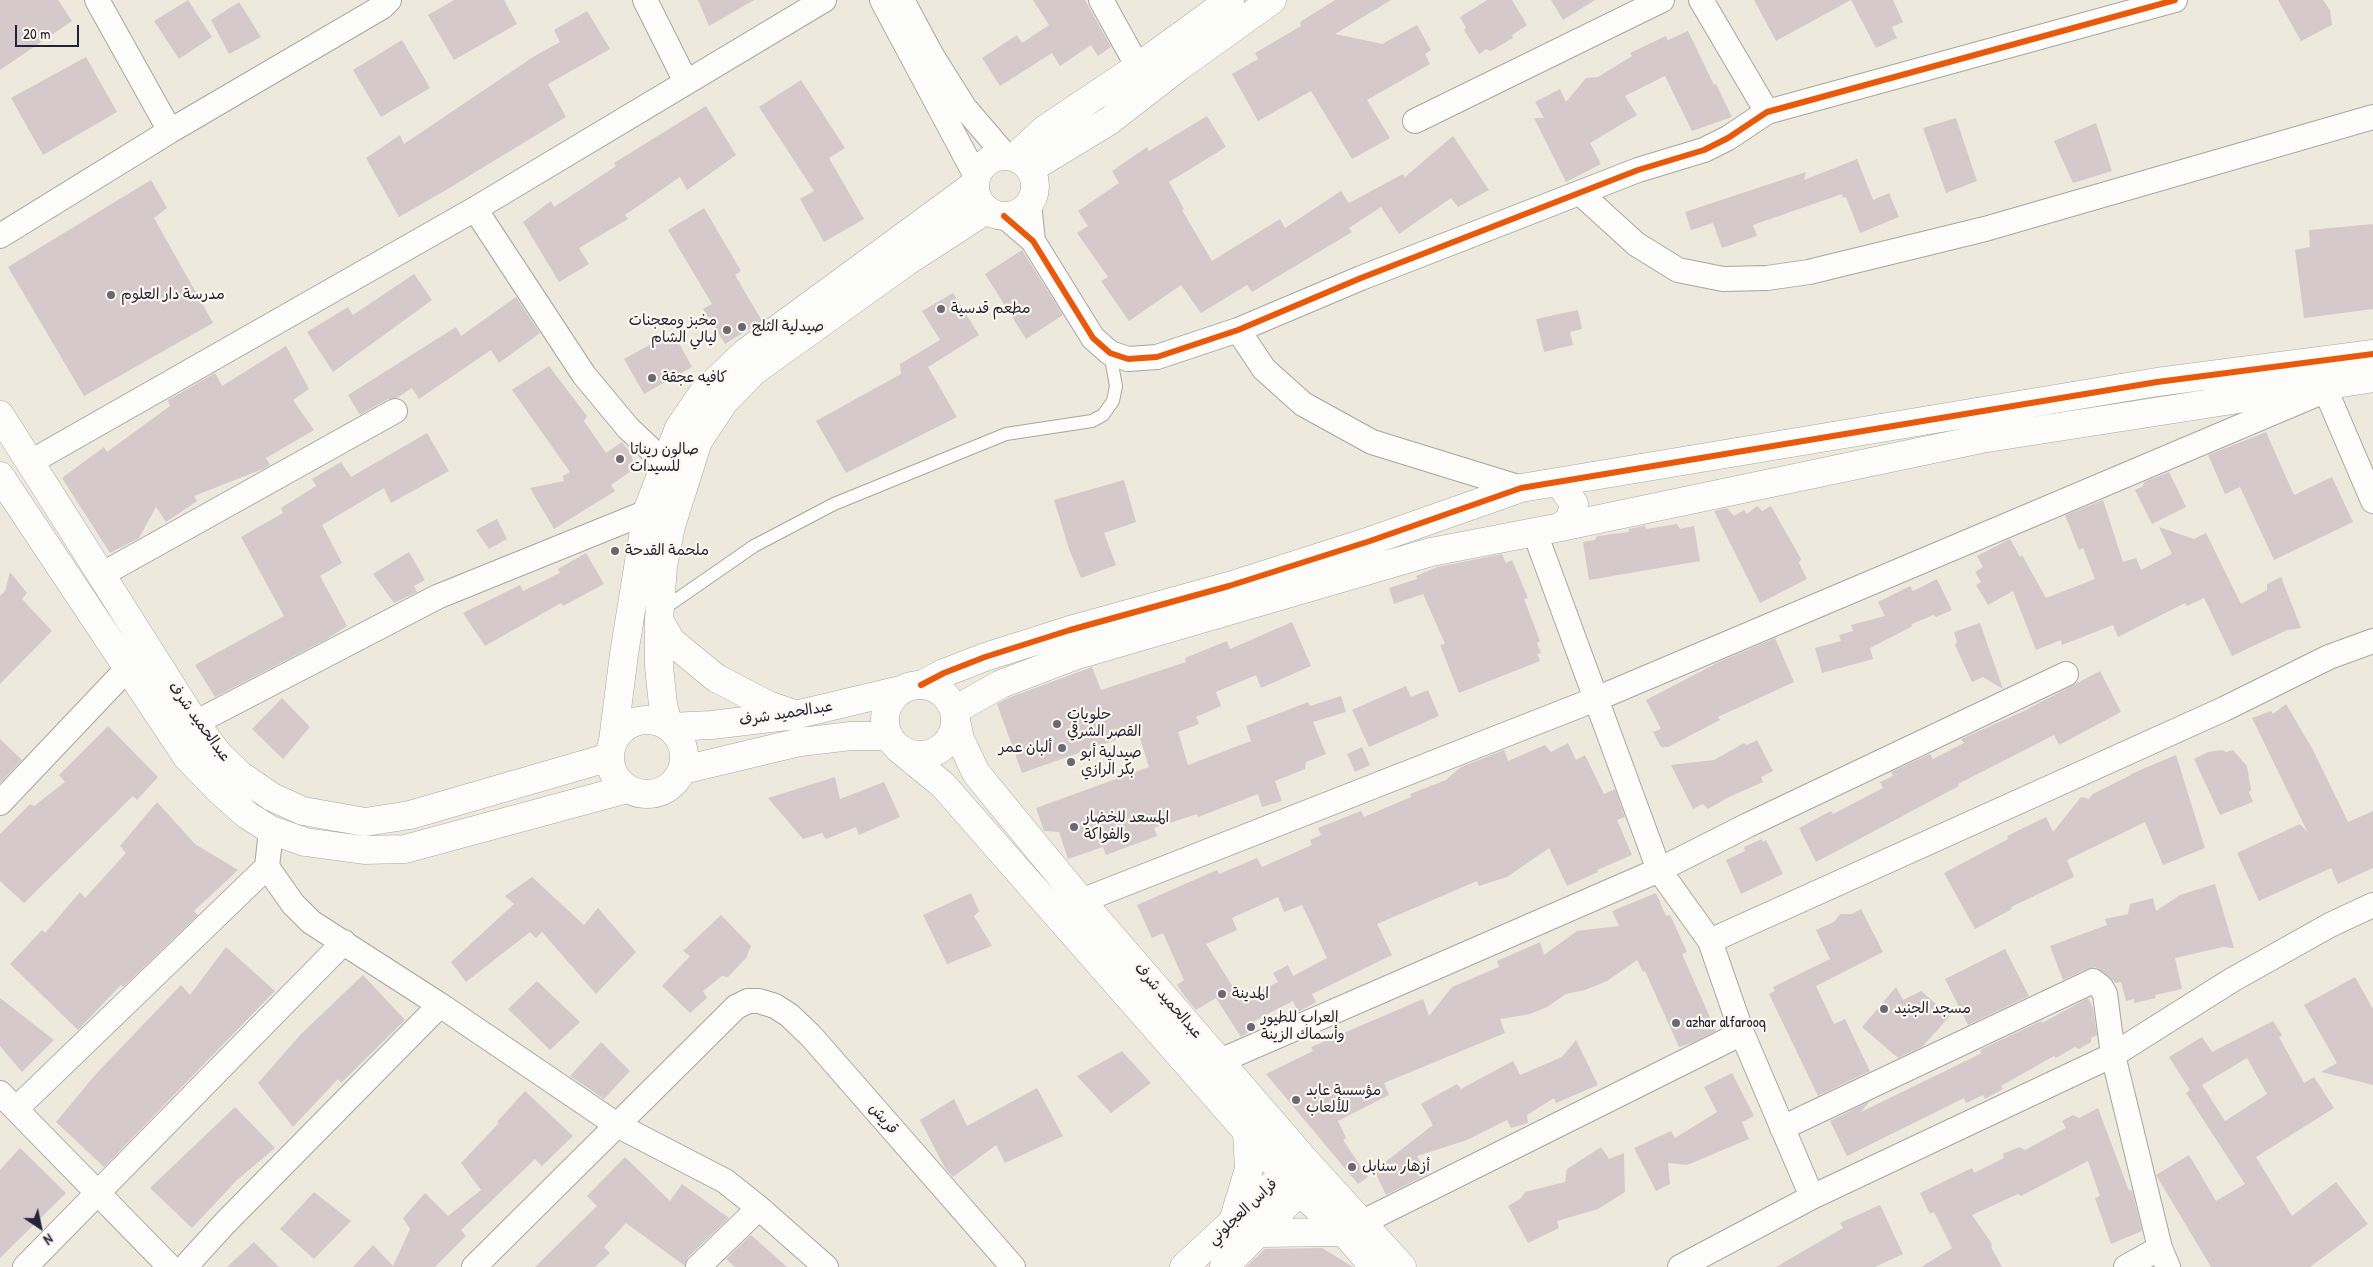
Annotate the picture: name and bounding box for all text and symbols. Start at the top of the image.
scale bar [18,15,81,47]
text: 20 m [23,23,50,44]
place label: مدرسة دار العلوم [121,286,225,304]
marker: مدرسة دار العلوم [105,289,117,301]
place label: مطعم قدسية [951,300,1031,318]
marker: مطعم قدسية [935,303,947,315]
place label: مخبز ومعجنات ليالي الشام [629,312,717,347]
place label: صيدلية الثلج [752,318,824,336]
marker: صيدلية الثلج [736,321,748,333]
marker: مخبز ومعجنات ليالي الشام [721,324,733,336]
place label: كافيه عجقة [662,369,727,387]
marker: كافيه عجقة [646,372,658,384]
place label: صالون ريناتا للسيدات [630,441,699,476]
marker: صالون ريناتا للسيدات [614,453,626,465]
place label: ملحمة القدحة [625,542,709,560]
marker: ملحمة القدحة [609,545,621,557]
street label: عبدالحميد شرف [164,679,234,765]
street label: عبدالحميد شرف [738,698,834,730]
place label: حلويات القصر الشرقي [1067,706,1141,741]
marker: حلويات القصر الشرقي [1051,718,1063,730]
place label: ألبان عمر [999,739,1052,757]
marker: ألبان عمر [1056,742,1068,754]
place label: صيدلية أبو بكر الرازي [1081,744,1141,779]
marker: صيدلية أبو بكر الرازي [1065,756,1077,768]
place label: المسعد للخضار والفواكة [1084,809,1169,844]
marker: المسعد للخضار والفواكة [1068,821,1080,833]
street label: عبدالحميد شرف [1130,959,1206,1043]
place label: المدينة [1232,985,1269,1003]
marker: المدينة [1216,988,1228,1000]
place label: مسجد الجنيد [1894,1000,1971,1018]
marker: مسجد الجنيد [1878,1003,1890,1015]
place label: العراب للطيور وأسماك الزينة [1261,1009,1345,1044]
place label: azhar alfarooq [1686,1014,1766,1032]
marker: azhar alfarooq [1670,1017,1682,1029]
marker: العراب للطيور وأسماك الزينة [1245,1021,1257,1033]
place label: مؤسسة عابد للألعاب [1306,1082,1381,1117]
marker: مؤسسة عابد للألعاب [1290,1094,1302,1106]
street label: قريش [865,1100,901,1138]
place label: أزهار سنابل [1362,1158,1430,1176]
marker: أزهار سنابل [1346,1161,1358,1173]
street label: فراس العجلوني [1204,1175,1282,1249]
north arrow [15,1202,65,1252]
text: N [40,1230,57,1250]

